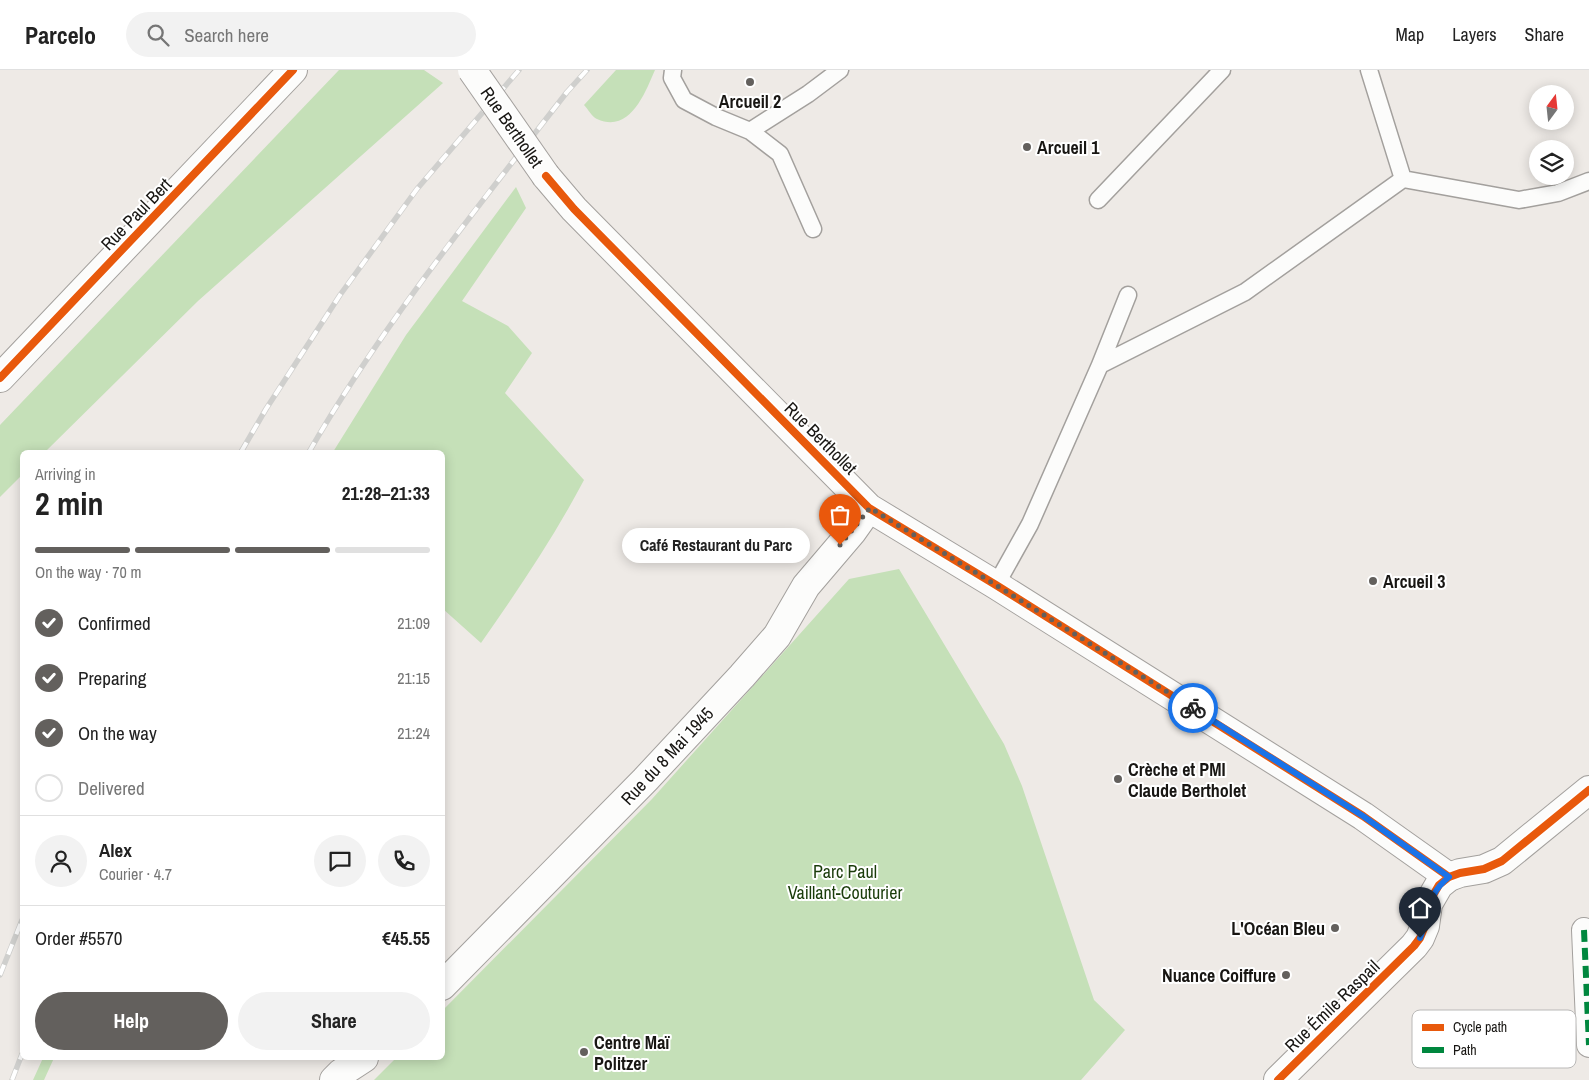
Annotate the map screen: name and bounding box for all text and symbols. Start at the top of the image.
search box [126,12,476,57]
text: Parcelo [25,19,96,51]
icon: search [144,21,172,49]
text: Search here [184,22,269,48]
text: Map [1396,22,1424,47]
text: Layers [1452,22,1497,47]
text: Share [1525,22,1564,47]
marker: Arcueil 2 [744,76,756,88]
street label: Rue Berthollet [475,82,549,172]
north arrow [1529,85,1574,130]
map controls [1529,85,1574,185]
place label: Arcueil 2 [719,89,781,114]
place label: Arcueil 1 [1037,135,1100,160]
button: layers [1529,140,1574,185]
marker: Arcueil 1 [1021,141,1033,153]
street label: Rue Paul Bert [95,172,177,256]
street label: Rue Berthollet [779,396,863,480]
text: Arriving in [35,463,96,485]
text: 21:28–21:33 [342,480,430,506]
text: 2 min [35,482,104,525]
pin [819,494,861,545]
icon: bag [826,501,854,529]
callout: Café Restaurant du Parc [622,528,810,562]
text: Café Restaurant du Parc [640,534,792,556]
text: On the way · 70 m [35,561,141,583]
place label: Arcueil 3 [1383,569,1445,594]
marker: Arcueil 3 [1367,575,1379,587]
icon: check [35,609,63,637]
text: Confirmed [78,610,151,636]
text: 21:09 [397,612,430,634]
icon: check [35,664,63,692]
text: Preparing [78,665,146,691]
text: 21:15 [397,667,430,689]
courier [1168,683,1218,733]
icon: bike [1179,694,1207,722]
street label: Rue du 8 Mai 1945 [615,702,719,810]
icon: check [35,719,63,747]
text: On the way [78,720,157,746]
text: 21:24 [397,722,430,744]
place label: Crèche et PMI Claude Bertholet [1128,757,1246,803]
marker: Crèche et PMI Claude Bertholet [1112,773,1124,785]
text: Delivered [78,775,145,801]
button: person [35,835,87,887]
button: chat [314,835,366,887]
button: phone [378,835,430,887]
text: Alex [99,837,132,863]
park label: Parc Paul Vaillant-Couturier [788,859,902,905]
text: Courier · 4.7 [99,863,172,885]
pin [1399,887,1441,938]
icon: home [1406,894,1434,922]
place label: L'Océan Bleu [1231,916,1325,941]
marker: L'Océan Bleu [1329,922,1341,934]
text: Order #5570 [35,925,122,951]
text: €45.55 [382,925,430,951]
street label: Rue Émile Raspail [1279,954,1385,1058]
place label: Nuance Coiffure [1162,963,1276,988]
marker: Nuance Coiffure [1280,969,1292,981]
button: Help [35,992,228,1050]
button: Share [238,992,430,1050]
legend [1412,1010,1576,1068]
text: Cycle path [1453,1018,1507,1036]
place label: Centre Maï Politzer [594,1030,670,1076]
text: Path [1453,1041,1477,1059]
marker: Centre Maï Politzer [578,1046,590,1058]

